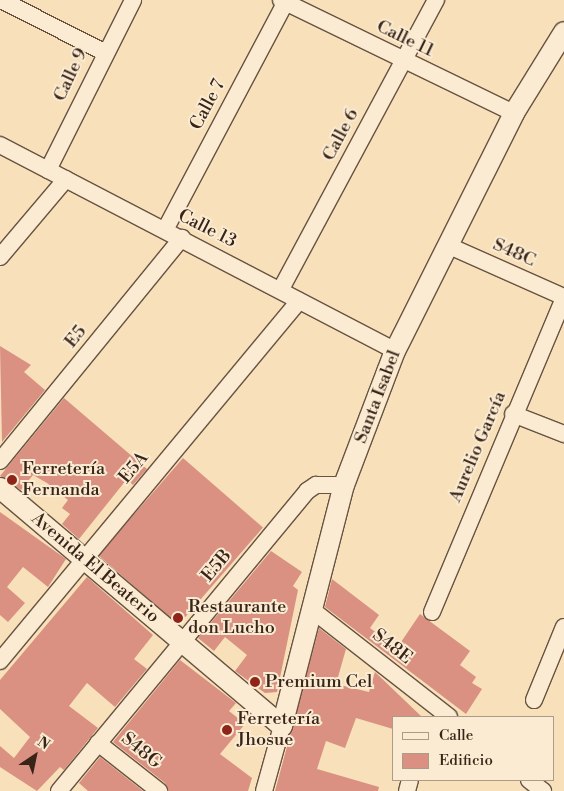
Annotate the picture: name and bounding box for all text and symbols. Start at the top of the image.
street label: Calle 11 [373,16,437,62]
street label: Calle 9 [49,45,93,105]
street label: Calle 7 [186,76,230,134]
street label: Calle 6 [318,105,364,165]
street label: Calle 13 [174,205,240,253]
street label: S48C [489,234,539,272]
street label: E5 [61,322,91,352]
street label: Santa Isabel [350,347,406,447]
street label: Aurelio García [445,388,511,506]
street label: E5A [115,448,153,488]
place label: Ferretería Fernanda [22,459,105,502]
marker: Ferretería Fernanda [6,474,18,486]
street label: Avenida El Beaterio [26,508,164,628]
street label: E5B [197,546,237,586]
place label: Restaurante don Lucho [188,597,286,640]
marker: Restaurante don Lucho [172,612,184,624]
street label: S48E [368,625,416,669]
place label: Premium Cel [265,671,372,693]
marker: Premium Cel [249,676,261,688]
place label: Ferretería Jhosue [237,709,320,752]
legend [392,716,554,781]
marker: Ferretería Jhosue [221,724,233,736]
text: Calle [439,726,473,745]
street label: S48G [117,728,165,774]
north arrow [10,731,60,781]
text: N [34,733,53,754]
text: Edificio [439,751,493,770]

